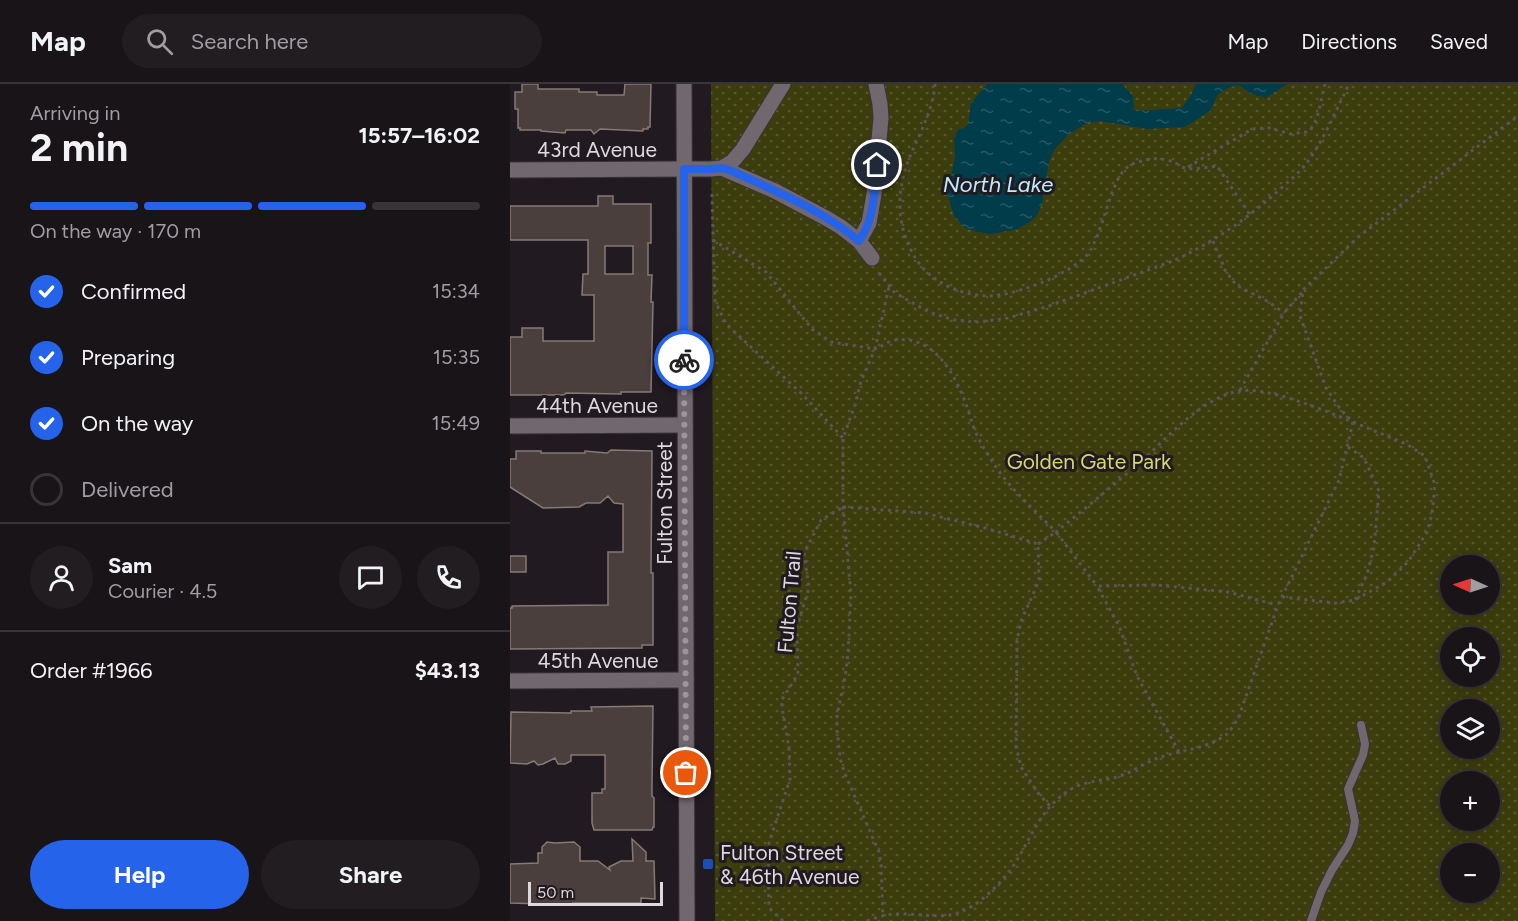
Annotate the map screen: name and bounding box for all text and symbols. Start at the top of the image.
search box [122,14,542,68]
text: Map [30,24,86,58]
icon: search [143,25,176,58]
text: Search here [191,28,308,55]
text: Map [1227,29,1268,54]
text: Directions [1301,29,1397,54]
text: Saved [1430,29,1488,54]
text: Arriving in [30,101,120,125]
text: 15:57–16:02 [359,122,480,149]
text: 2 min [30,124,128,171]
street label: 43rd Avenue [537,137,657,162]
pin [851,139,902,190]
icon: home [860,148,893,181]
water label: North Lake [943,171,1053,198]
text: On the way · 170 m [30,219,201,243]
icon: check [30,275,63,308]
text: Confirmed [81,278,186,305]
text: 15:34 [432,279,480,303]
courier [654,330,714,390]
icon: check [30,341,63,374]
text: Preparing [81,344,175,371]
icon: bike [668,344,701,377]
text: 15:35 [433,345,480,369]
street label: 44th Avenue [536,393,658,418]
icon: check [30,407,63,440]
text: On the way [81,410,193,437]
text: 15:49 [431,411,480,435]
street label: Fulton Street [652,441,677,565]
park label: Golden Gate Park [1007,449,1172,474]
text: Delivered [81,476,174,503]
button: person [30,546,93,609]
button: chat [339,546,402,609]
button: phone [417,546,480,609]
street label: Fulton Trail [772,550,806,654]
text: Sam [108,552,152,579]
north arrow [1440,555,1500,615]
map controls [1440,555,1500,903]
text: Courier · 4.5 [108,579,217,603]
button: locate [1440,627,1500,687]
street label: 45th Avenue [538,648,658,673]
text: Order #1966 [30,657,153,684]
text: $43.13 [415,657,480,684]
button: layers [1440,699,1500,759]
pin [660,747,711,798]
icon: bag [669,756,702,789]
button: + [1440,771,1500,831]
button: Help [30,840,249,909]
button: Share [261,840,480,909]
place label: Fulton Street & 46th Avenue [720,840,860,889]
button: − [1440,843,1500,903]
marker: Fulton Street & 46th Avenue [701,857,715,871]
scale bar [528,879,663,906]
text: 50 m [537,883,574,902]

